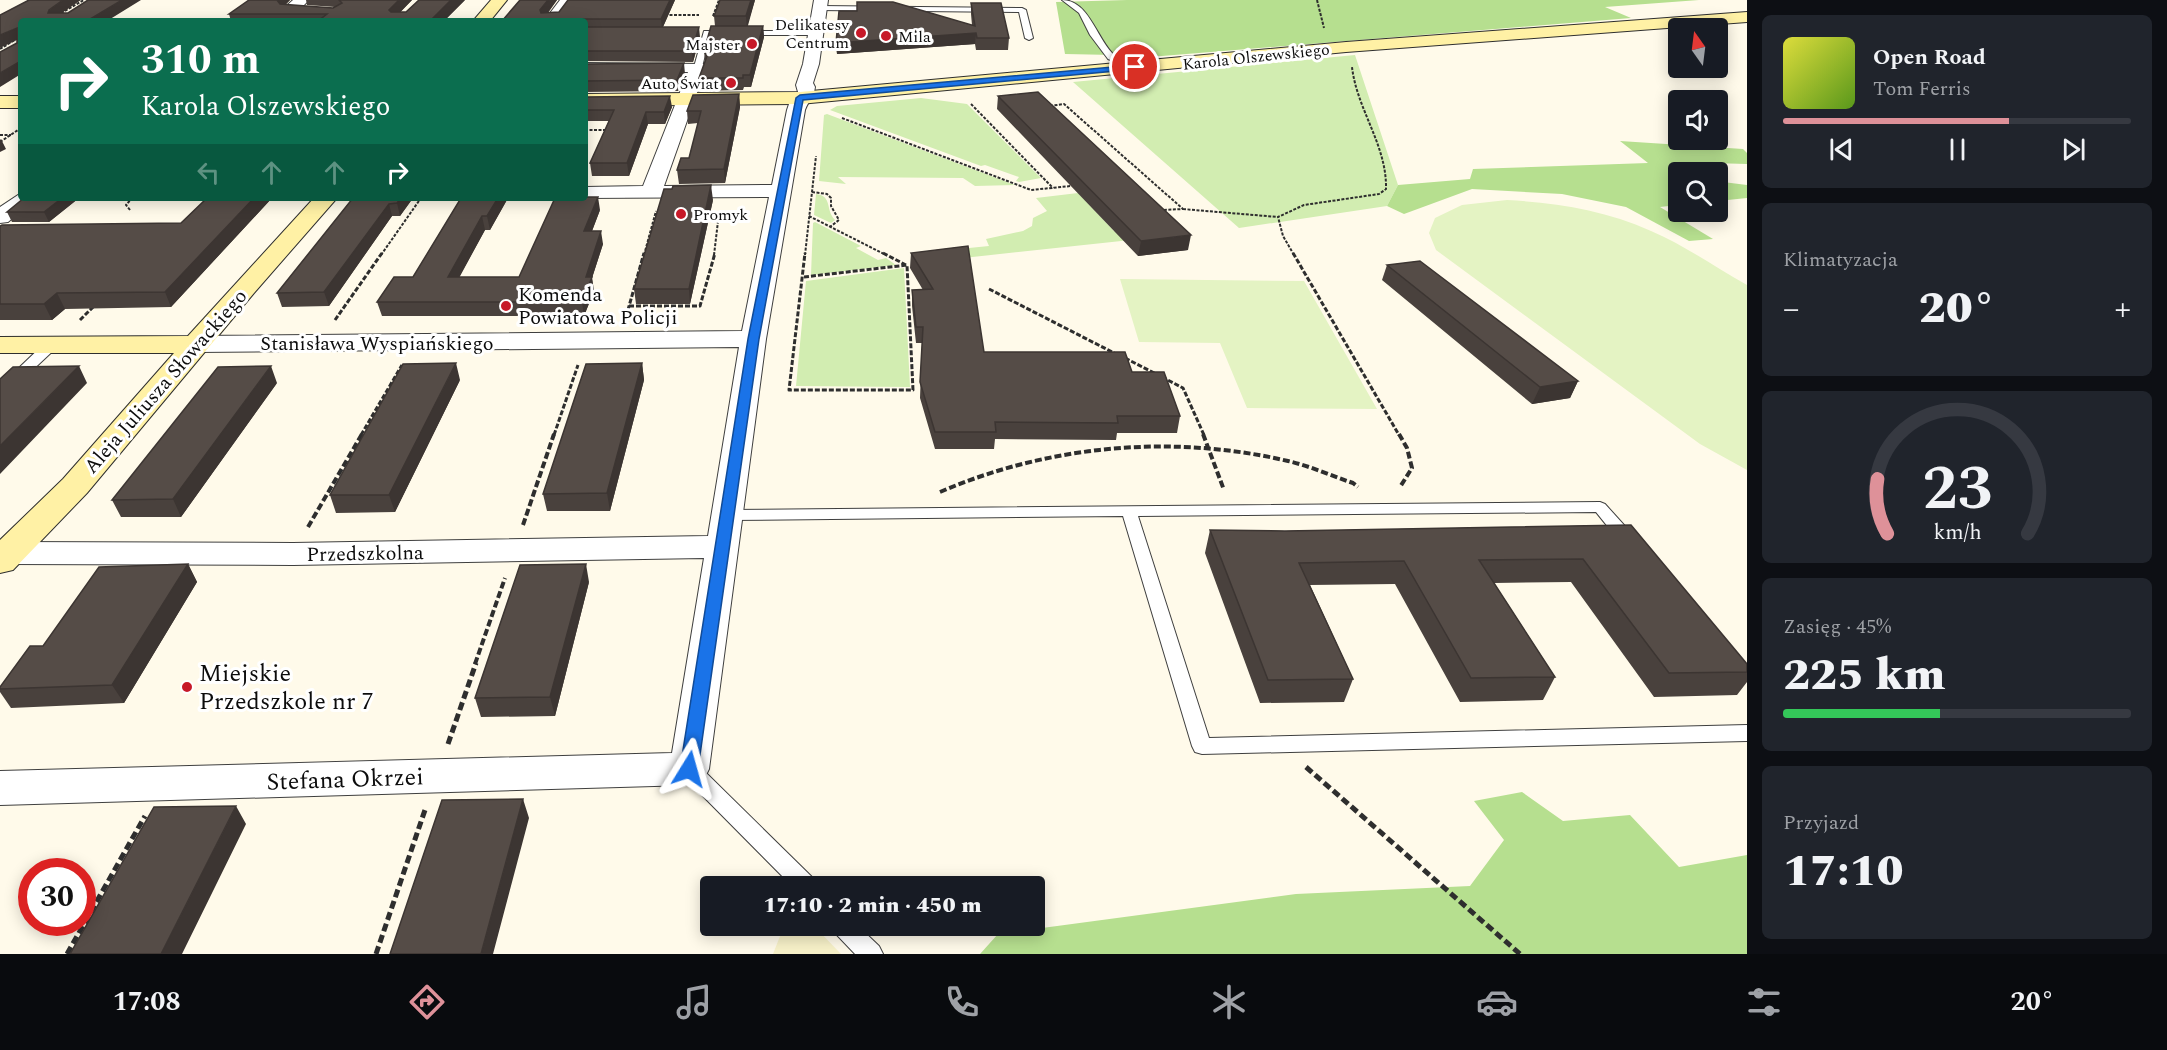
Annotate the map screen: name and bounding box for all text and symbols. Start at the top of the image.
place label: Delikatesy Centrum [775,13,850,55]
north arrow [1668,18,1728,78]
map controls [1668,18,1728,222]
place label: Mila [898,25,931,49]
marker: Delikatesy Centrum [854,26,868,40]
text: 310 m [141,29,260,92]
marker: Mila [879,29,893,43]
place label: Majster [685,33,740,57]
marker: Majster [745,37,759,51]
street label: Karola Olszewskiego [1181,37,1331,77]
pin [1109,41,1160,92]
text: Open Road [1873,41,1986,74]
icon: right [42,42,120,120]
icon: arrive [1118,50,1151,83]
place label: Auto Świat [641,72,719,96]
text: Tom Ferris [1873,74,1971,104]
marker: Auto Świat [724,76,738,90]
text: Karola Olszewskiego [141,86,390,128]
button: sound [1668,90,1728,150]
icon: previous [1825,133,1858,166]
icon: pause [1941,133,1974,166]
icon: next [2057,133,2090,166]
icon: left [192,156,225,189]
icon: ahead [255,156,288,189]
icon: ahead [318,156,351,189]
icon: right [381,156,414,189]
button: search [1668,162,1728,222]
place label: Promyk [693,203,748,227]
marker: Promyk [674,207,688,221]
text: Klimatyzacja [1783,245,1898,275]
text: 20° [1919,274,1995,343]
place label: Komenda Powiatowa Policji [518,280,677,333]
street label: Aleja Juliusza Słowackiego [77,283,255,481]
text: − [1783,284,1800,334]
text: + [2114,284,2131,334]
marker: Komenda Powiatowa Policji [499,299,513,313]
street label: Stanisława Wyspiańskiego [260,329,494,359]
text: 23 [1922,442,1992,537]
text: km/h [1933,516,1981,549]
street label: Przedszkolna [306,538,424,570]
text: Zasięg · 45% [1783,612,1891,642]
text: 225 km [1783,641,1945,710]
place label: Miejskie Przedszkole nr 7 [199,656,373,720]
marker: Miejskie Przedszkole nr 7 [180,680,194,694]
position arrow [657,737,721,801]
street label: Stefana Okrzei [266,759,424,801]
text: Przyjazd [1783,808,1859,838]
text: 17:10 [1783,837,1904,906]
speed limit sign: 30 [18,858,96,936]
text: 17:10 · 2 min · 450 m [763,889,982,922]
text: 17:08 [113,981,181,1023]
icon: directions [406,981,448,1023]
icon: music [673,981,715,1023]
icon: phone [941,981,983,1023]
icon: climate [1208,981,1250,1023]
icon: car [1476,981,1518,1023]
icon: filters [1743,981,1785,1023]
text: 20° [2010,981,2054,1023]

